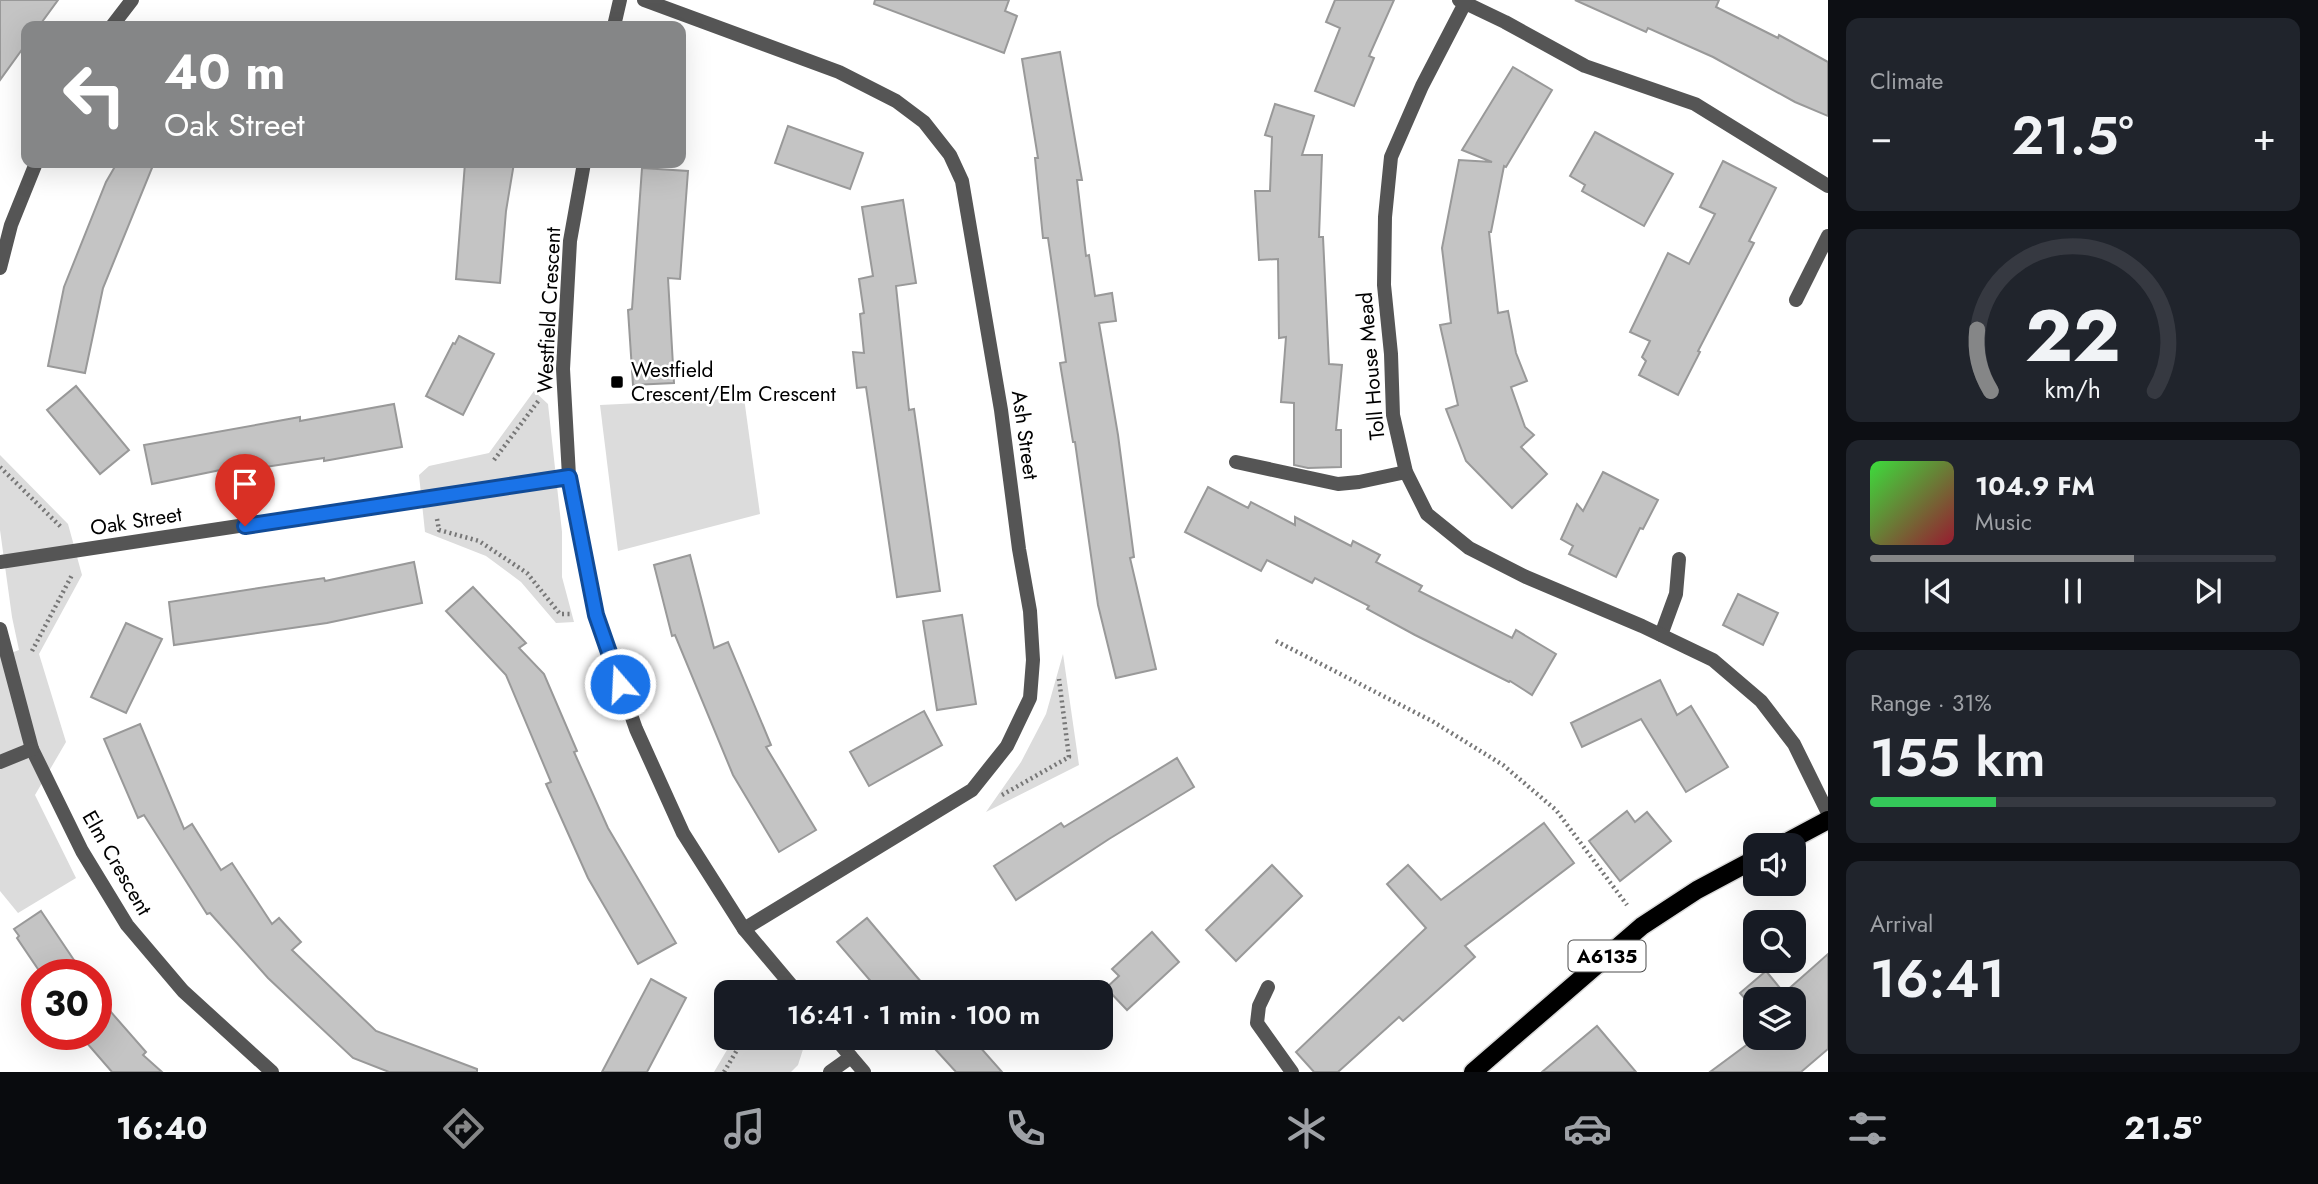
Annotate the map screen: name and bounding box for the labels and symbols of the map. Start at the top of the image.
street label: Westfield Crescent [530,226,568,394]
street label: Toll House Mead [1350,291,1392,441]
place label: Westfield Crescent/Elm Crescent [631,355,836,409]
marker: Westfield Crescent/Elm Crescent [609,374,625,390]
street label: Ash Street [1004,388,1046,482]
pin [215,454,275,526]
street label: Oak Street [88,499,184,543]
position arrow [583,647,657,721]
street label: Elm Crescent [75,805,159,921]
road number: A6135 [1568,940,1646,972]
speed limit sign: 30 [21,959,112,1050]

